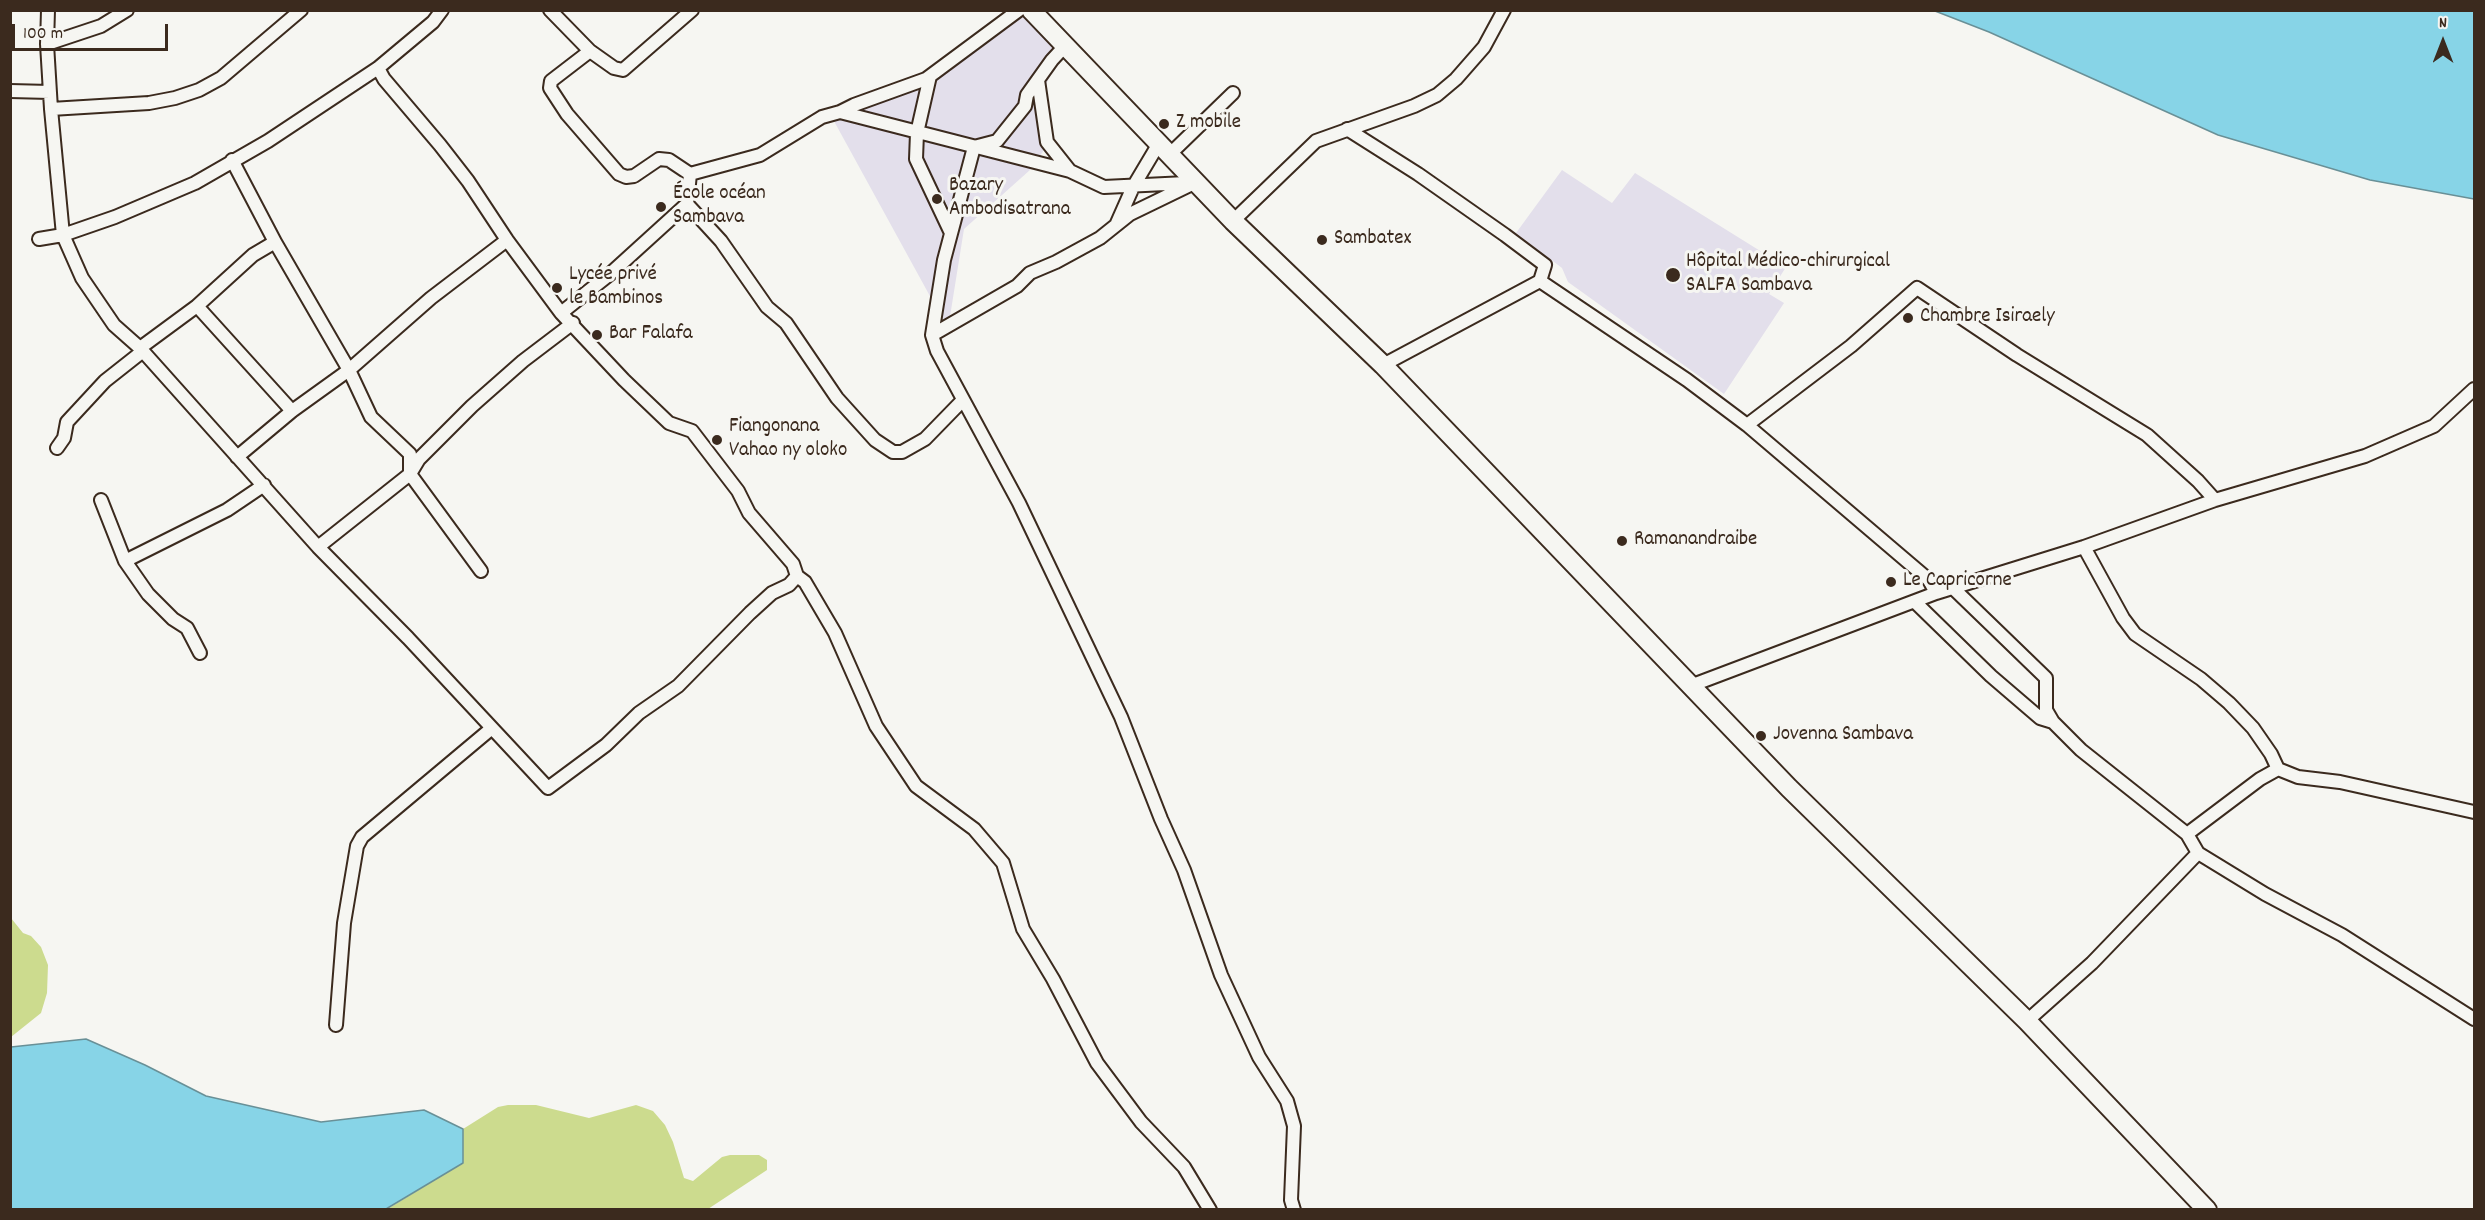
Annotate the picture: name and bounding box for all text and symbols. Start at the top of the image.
scale bar [15,12,171,50]
north arrow [2413,12,2473,72]
text: N [2439,12,2447,35]
text: 100 m [23,22,63,47]
place label: Z mobile [1176,111,1241,137]
marker: Z mobile [1157,117,1171,131]
place label: Bazary Ambodisatrana [949,174,1071,224]
place label: École océan Sambava [673,182,766,232]
marker: Bazary Ambodisatrana [930,192,944,206]
marker: École océan Sambava [654,200,668,214]
place label: Sambatex [1334,227,1411,253]
marker: Sambatex [1315,233,1329,247]
place label: Hôpital Médico-chirurgical SALFA Sambava [1686,250,1890,300]
place label: Lycée privé le Bambinos [569,263,663,313]
marker: Hôpital Médico-chirurgical SALFA Sambava [1664,266,1682,284]
marker: Lycée privé le Bambinos [550,281,564,295]
place label: Chambre Isiraely [1920,305,2055,331]
marker: Chambre Isiraely [1901,311,1915,325]
place label: Bar Falafa [609,322,693,348]
marker: Bar Falafa [590,328,604,342]
place label: Fiangonana Vahao ny oloko [729,415,847,465]
marker: Fiangonana Vahao ny oloko [710,433,724,447]
place label: Ramanandraibe [1634,528,1757,554]
marker: Ramanandraibe [1615,534,1629,548]
place label: Le Capricorne [1903,569,2012,595]
marker: Le Capricorne [1884,575,1898,589]
place label: Jovenna Sambava [1773,723,1913,749]
marker: Jovenna Sambava [1754,729,1768,743]

